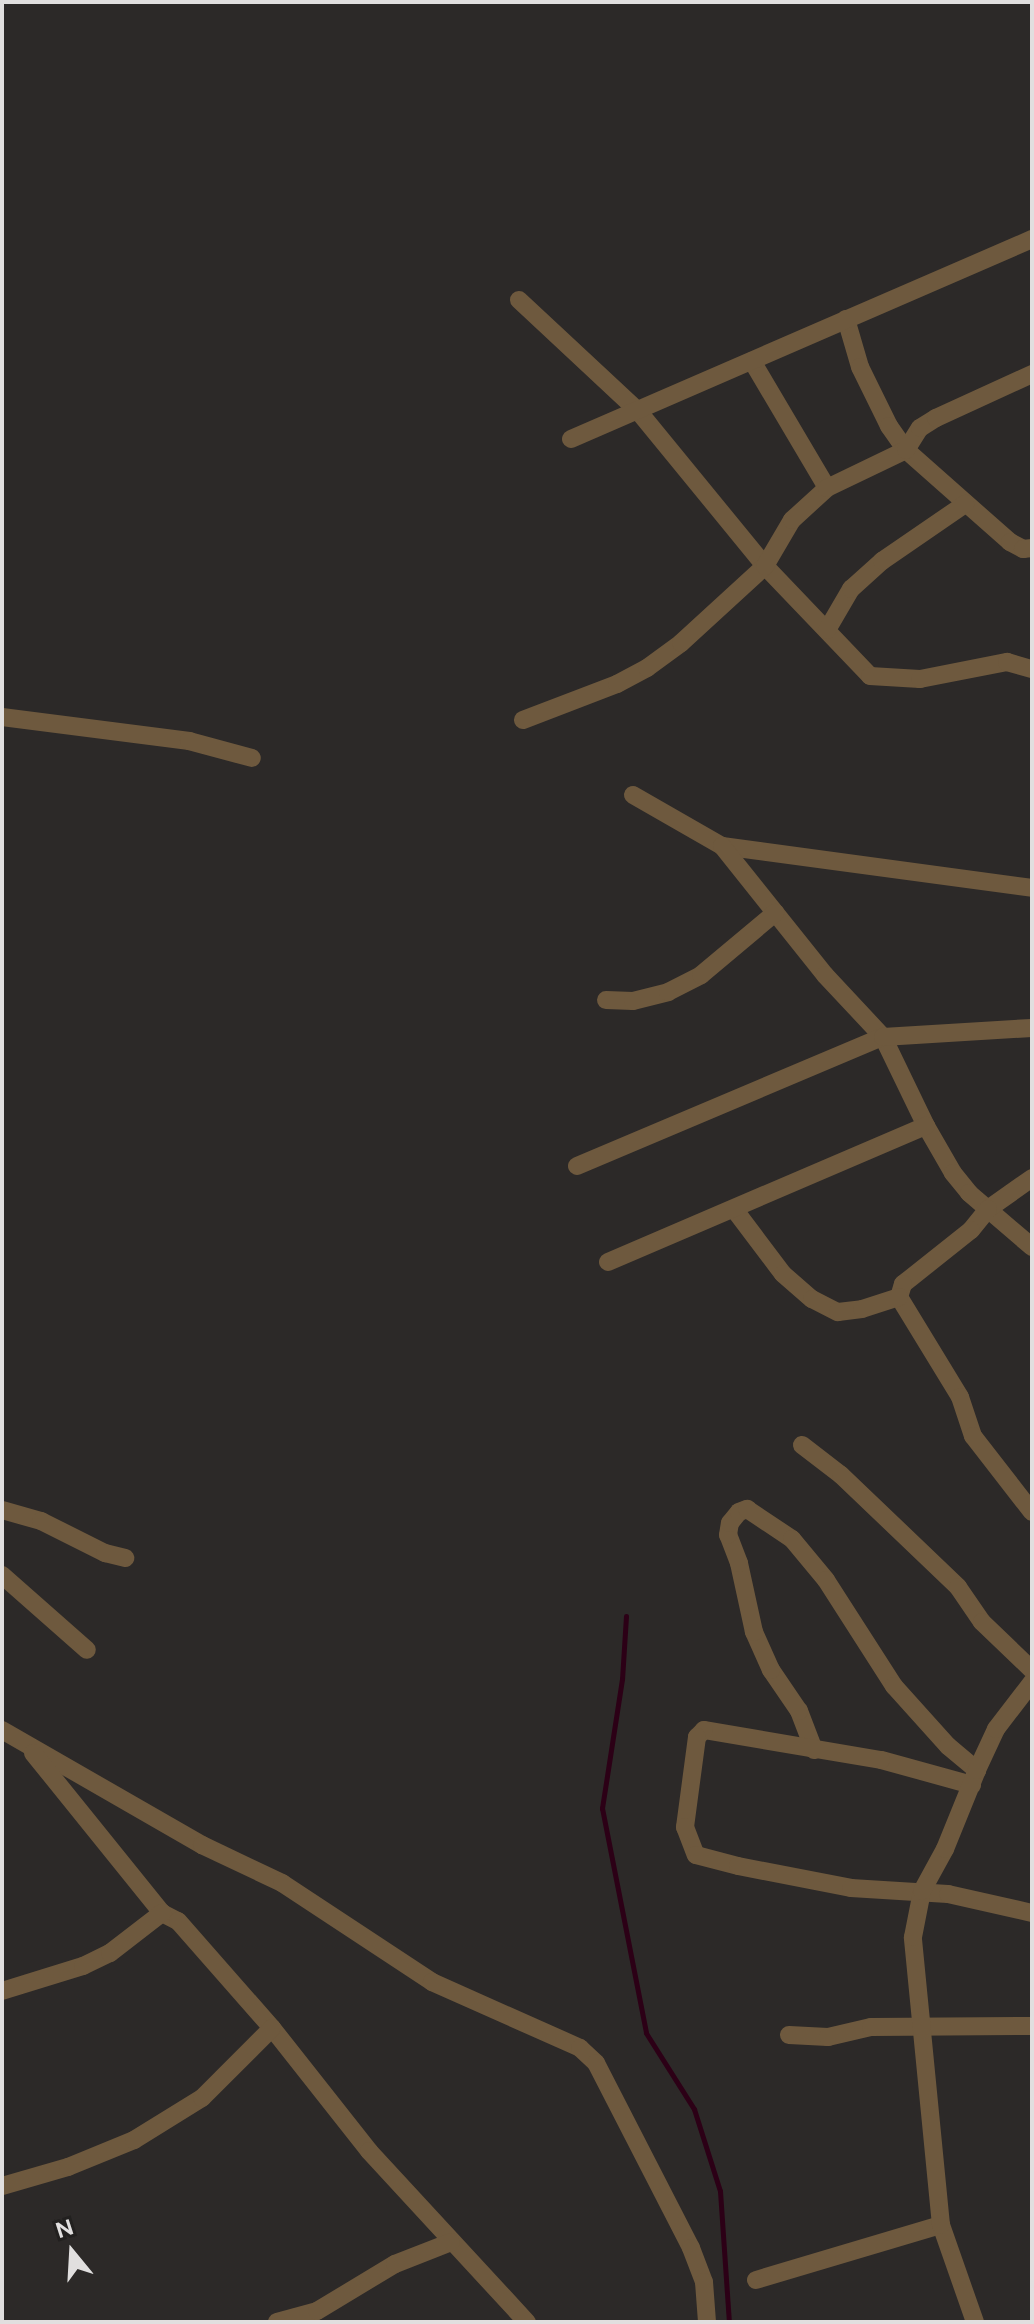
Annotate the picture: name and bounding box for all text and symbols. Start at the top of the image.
north arrow [32,2212,112,2292]
text: N [52,2213,77,2244]

